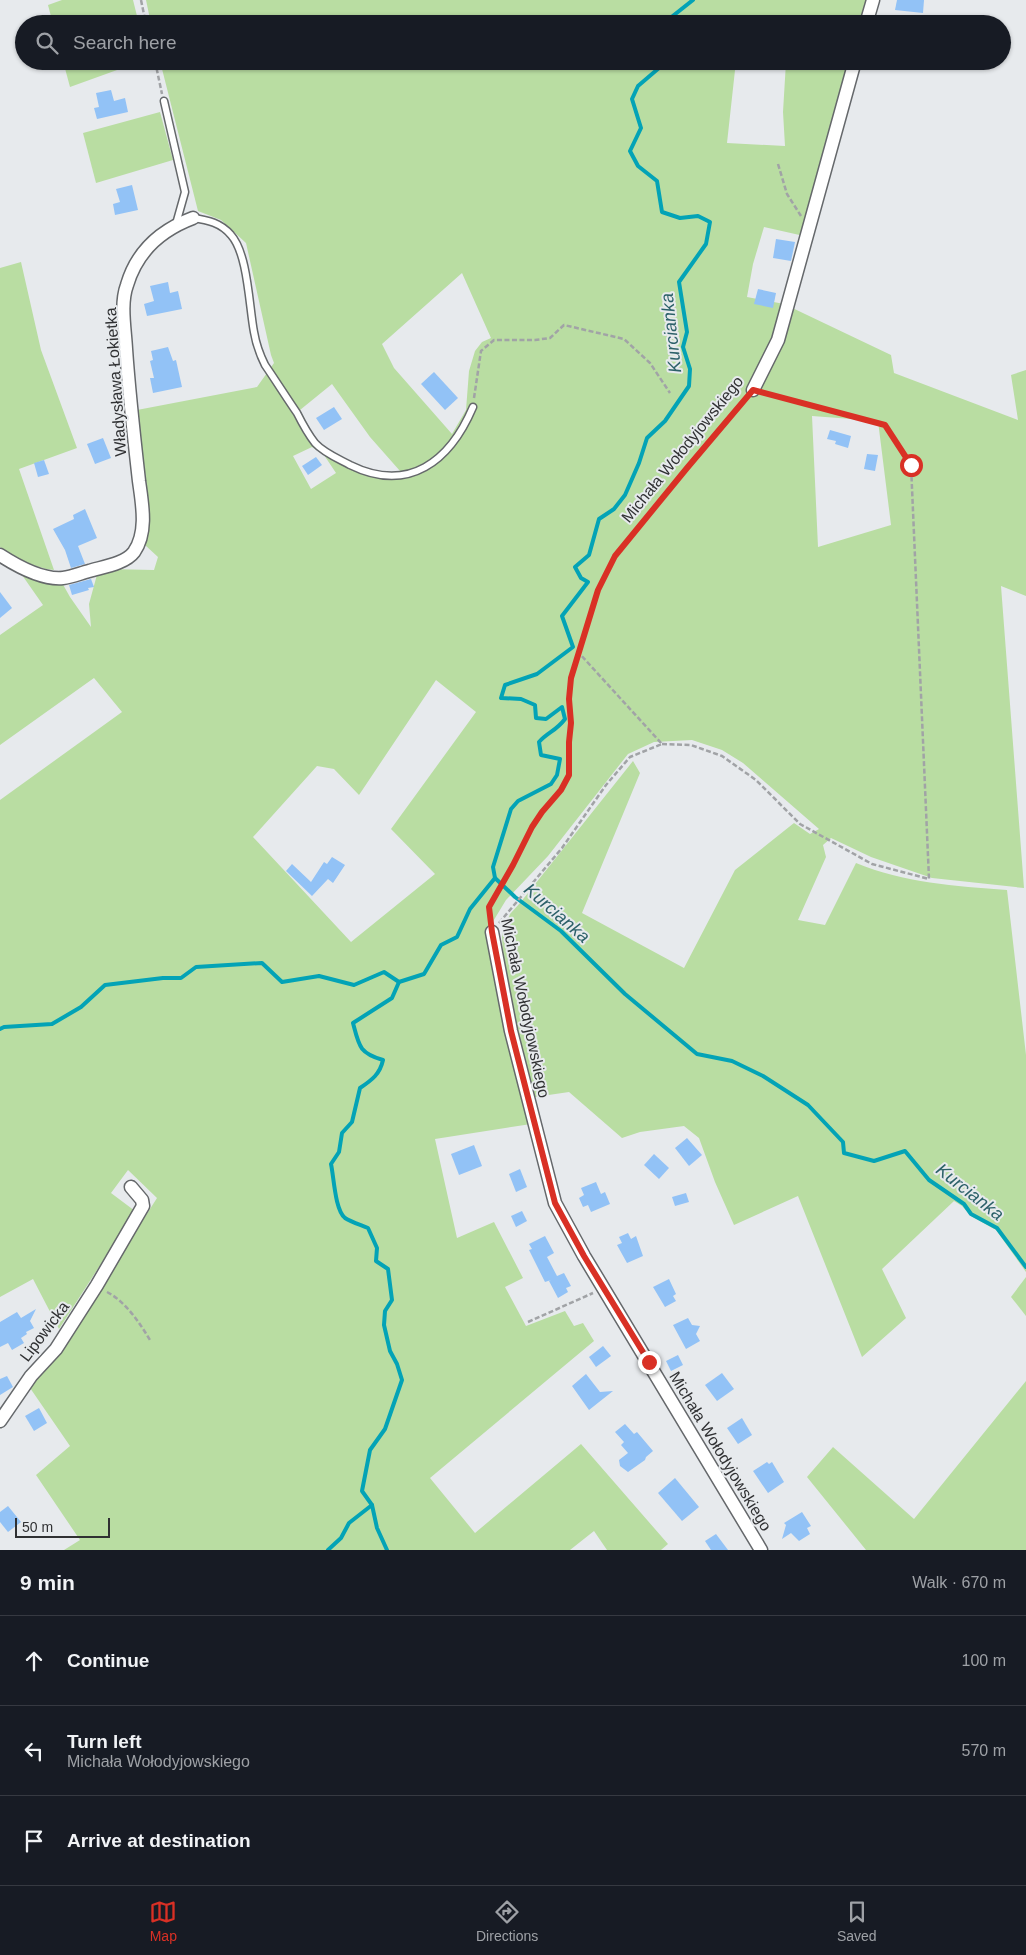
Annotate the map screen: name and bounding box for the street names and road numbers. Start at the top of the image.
street label: Władysława Łokietka [102,307,129,457]
street label: Michała Wołodyjowskiego [618,373,747,526]
street label: Michała Wołodyjowskiego [498,917,553,1099]
street label: Lipowicka [16,1298,72,1364]
street label: Michała Wołodyjowskiego [666,1368,775,1534]

